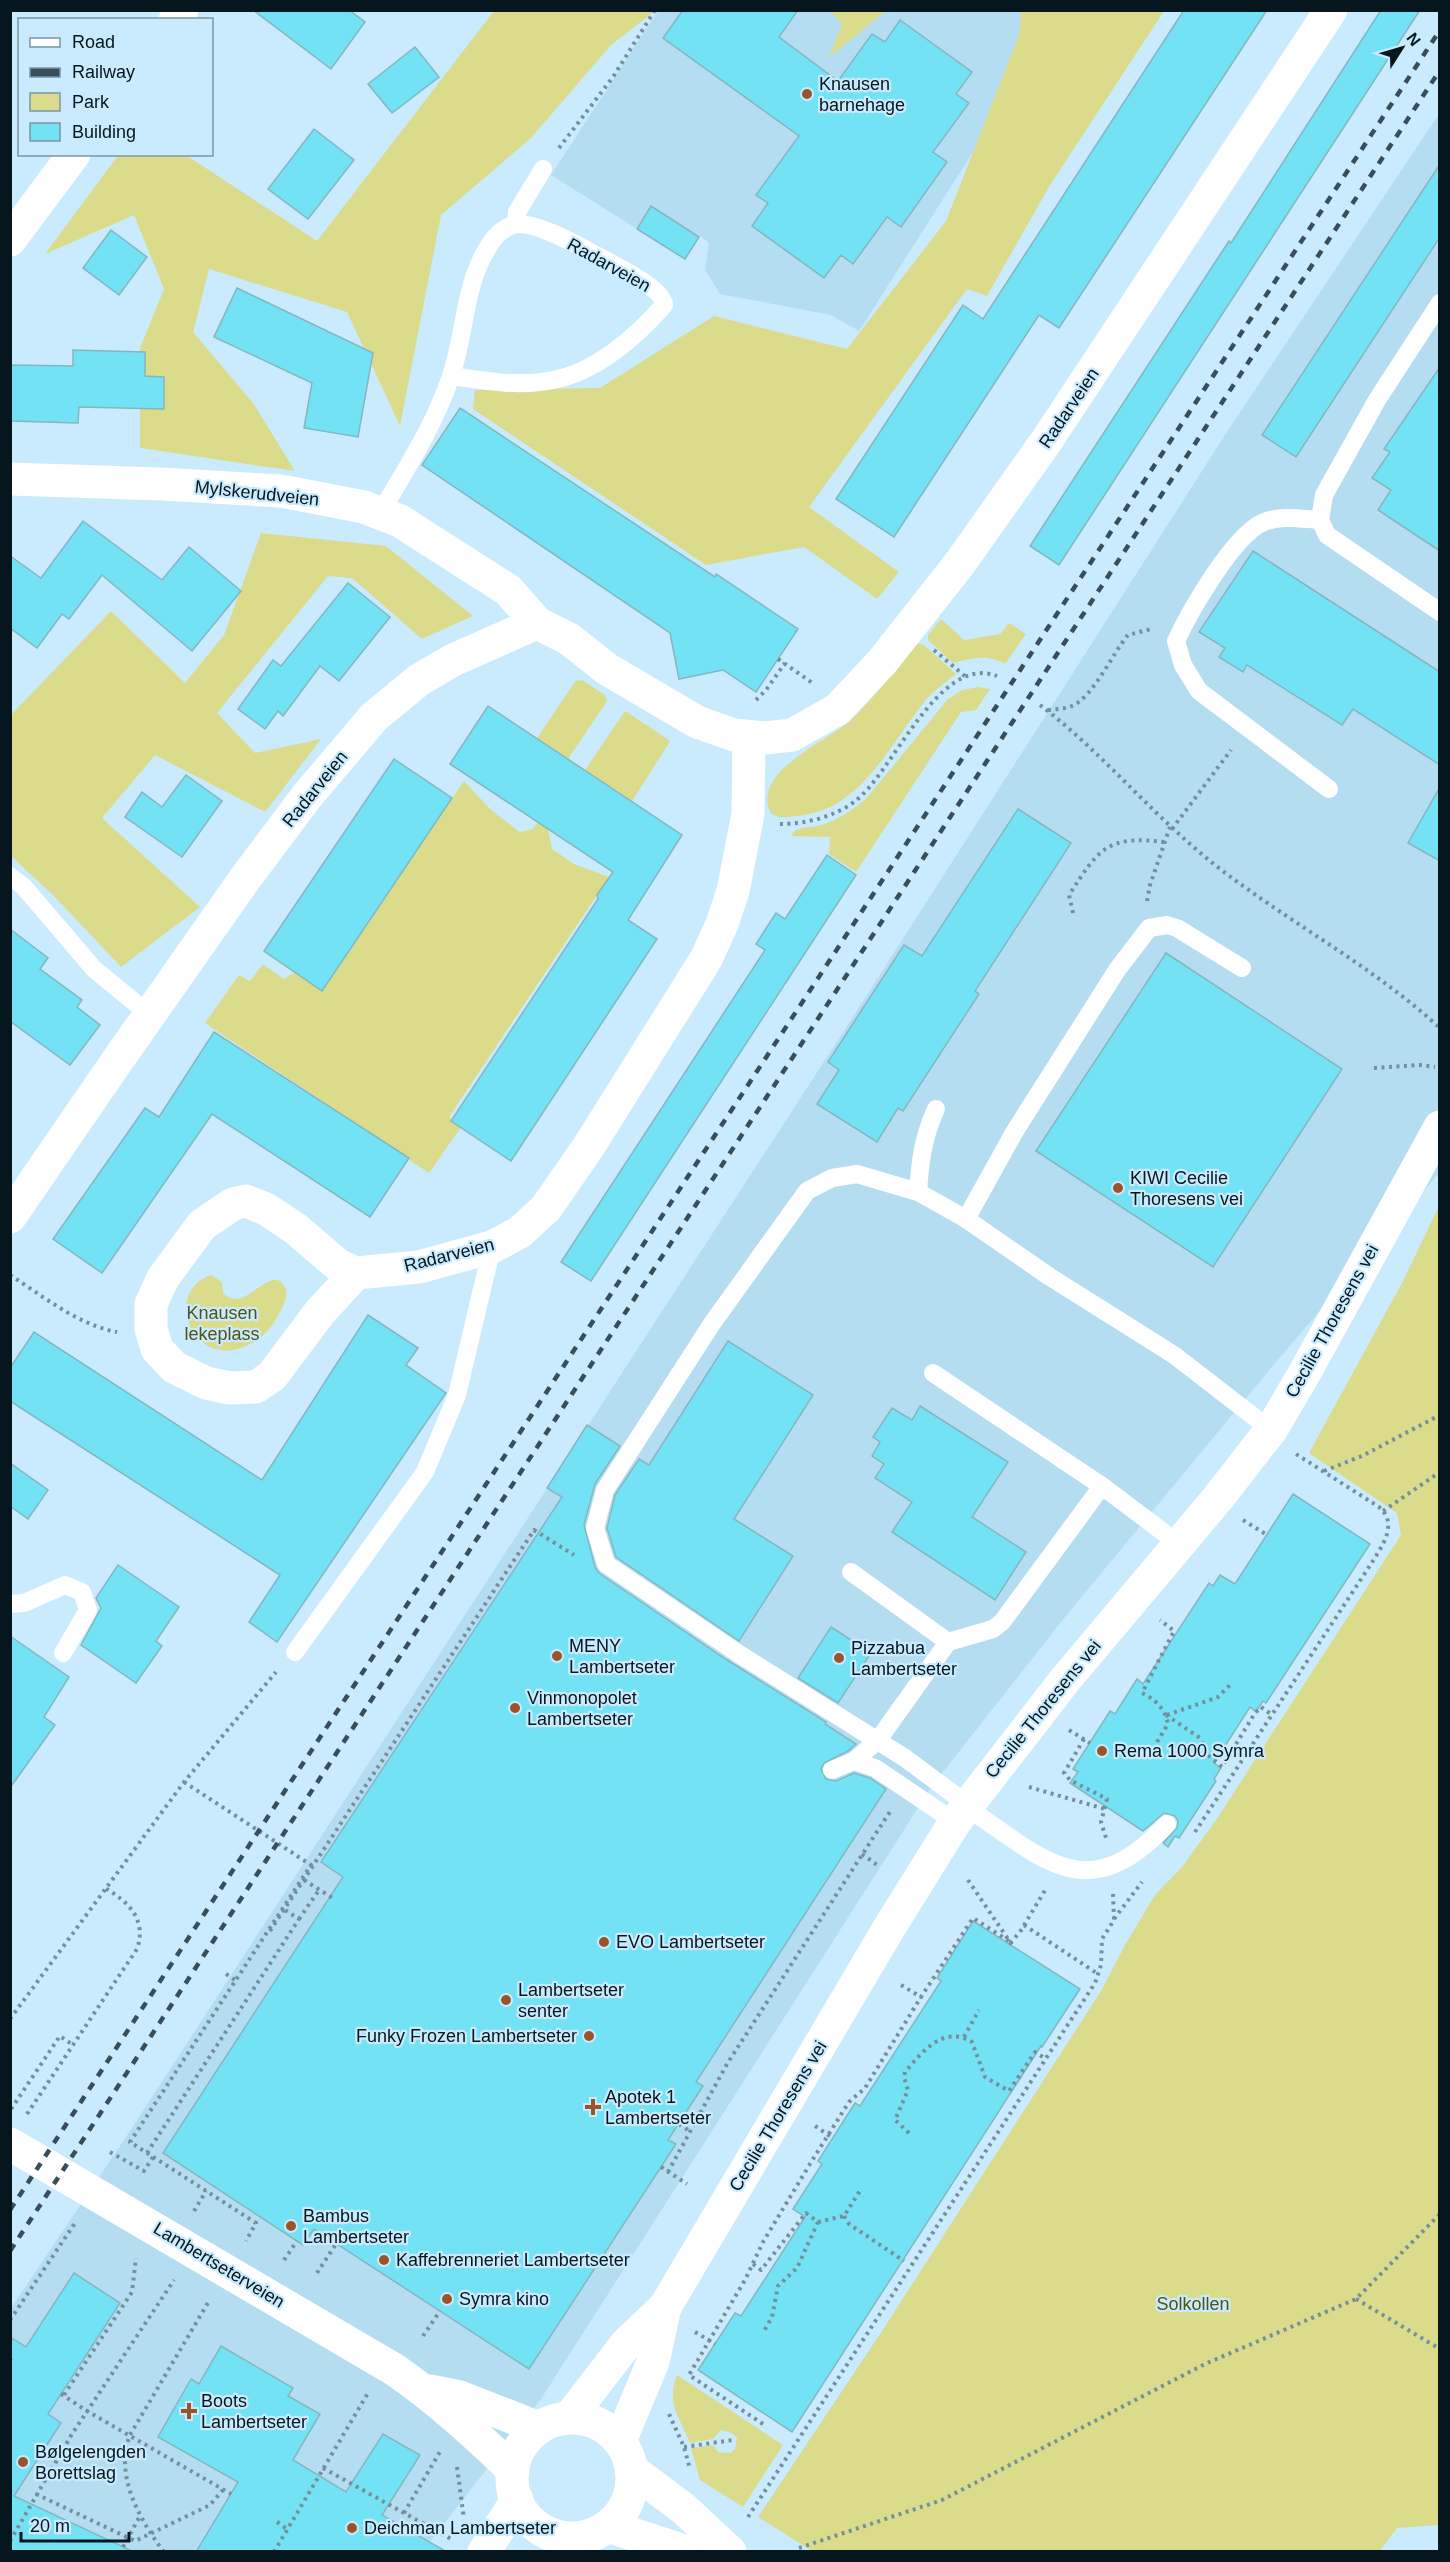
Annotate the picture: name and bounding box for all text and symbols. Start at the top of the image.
legend [18,18,213,156]
north arrow [1372,18,1432,78]
text: N [1403,30,1424,49]
text: Road [72,32,115,52]
text: Railway [72,62,135,82]
place label: Knausen barnehage [819,74,905,115]
marker: Knausen barnehage [800,87,814,101]
text: Park [72,92,110,112]
text: Building [72,122,136,142]
street label: Radarveien [564,234,654,296]
street label: Radarveien [1035,364,1103,452]
street label: Mylskerudveien [194,477,320,509]
street label: Radarveien [278,747,352,831]
place label: KIWI Cecilie Thoresens vei [1130,1168,1243,1209]
marker: KIWI Cecilie Thoresens vei [1111,1181,1125,1195]
street label: Radarveien [402,1234,496,1276]
street label: Cecilie Thoresens vei [1282,1241,1382,1401]
park label: Knausen lekeplass [184,1303,260,1344]
place label: MENY Lambertseter [569,1636,675,1677]
street label: Cecilie Thoresens vei [981,1636,1105,1782]
place label: Pizzabua Lambertseter [851,1638,957,1679]
marker: MENY Lambertseter [550,1649,564,1663]
marker: Pizzabua Lambertseter [832,1651,846,1665]
place label: Vinmonopolet Lambertseter [527,1688,637,1729]
marker: Vinmonopolet Lambertseter [508,1701,522,1715]
place label: Rema 1000 Symra [1114,1741,1265,1761]
marker: Rema 1000 Symra [1095,1744,1109,1758]
place label: EVO Lambertseter [616,1932,765,1952]
marker: EVO Lambertseter [597,1935,611,1949]
place label: Lambertseter senter [518,1980,624,2021]
marker: Lambertseter senter [499,1993,513,2007]
place label: Funky Frozen Lambertseter [356,2026,577,2046]
marker: Funky Frozen Lambertseter [582,2029,596,2043]
street label: Cecilie Thoresens vei [725,2037,831,2195]
place label: Apotek 1 Lambertseter [605,2087,711,2128]
marker: Apotek 1 Lambertseter [586,2100,600,2114]
place label: Bambus Lambertseter [303,2206,409,2247]
street label: Lambertseterveien [150,2218,288,2312]
marker: Bambus Lambertseter [284,2219,298,2233]
place label: Kaffebrenneriet Lambertseter [396,2250,630,2270]
marker: Kaffebrenneriet Lambertseter [377,2253,391,2267]
place label: Symra kino [459,2289,549,2309]
marker: Symra kino [440,2292,454,2306]
park label: Solkollen [1156,2294,1230,2314]
place label: Boots Lambertseter [201,2391,307,2432]
marker: Boots Lambertseter [182,2404,196,2418]
place label: Bølgelengden Borettslag [35,2442,146,2483]
marker: Bølgelengden Borettslag [16,2455,30,2469]
scale bar [21,2505,129,2543]
text: 20 m [30,2516,70,2536]
place label: Deichman Lambertseter [364,2518,556,2538]
marker: Deichman Lambertseter [345,2521,359,2535]

